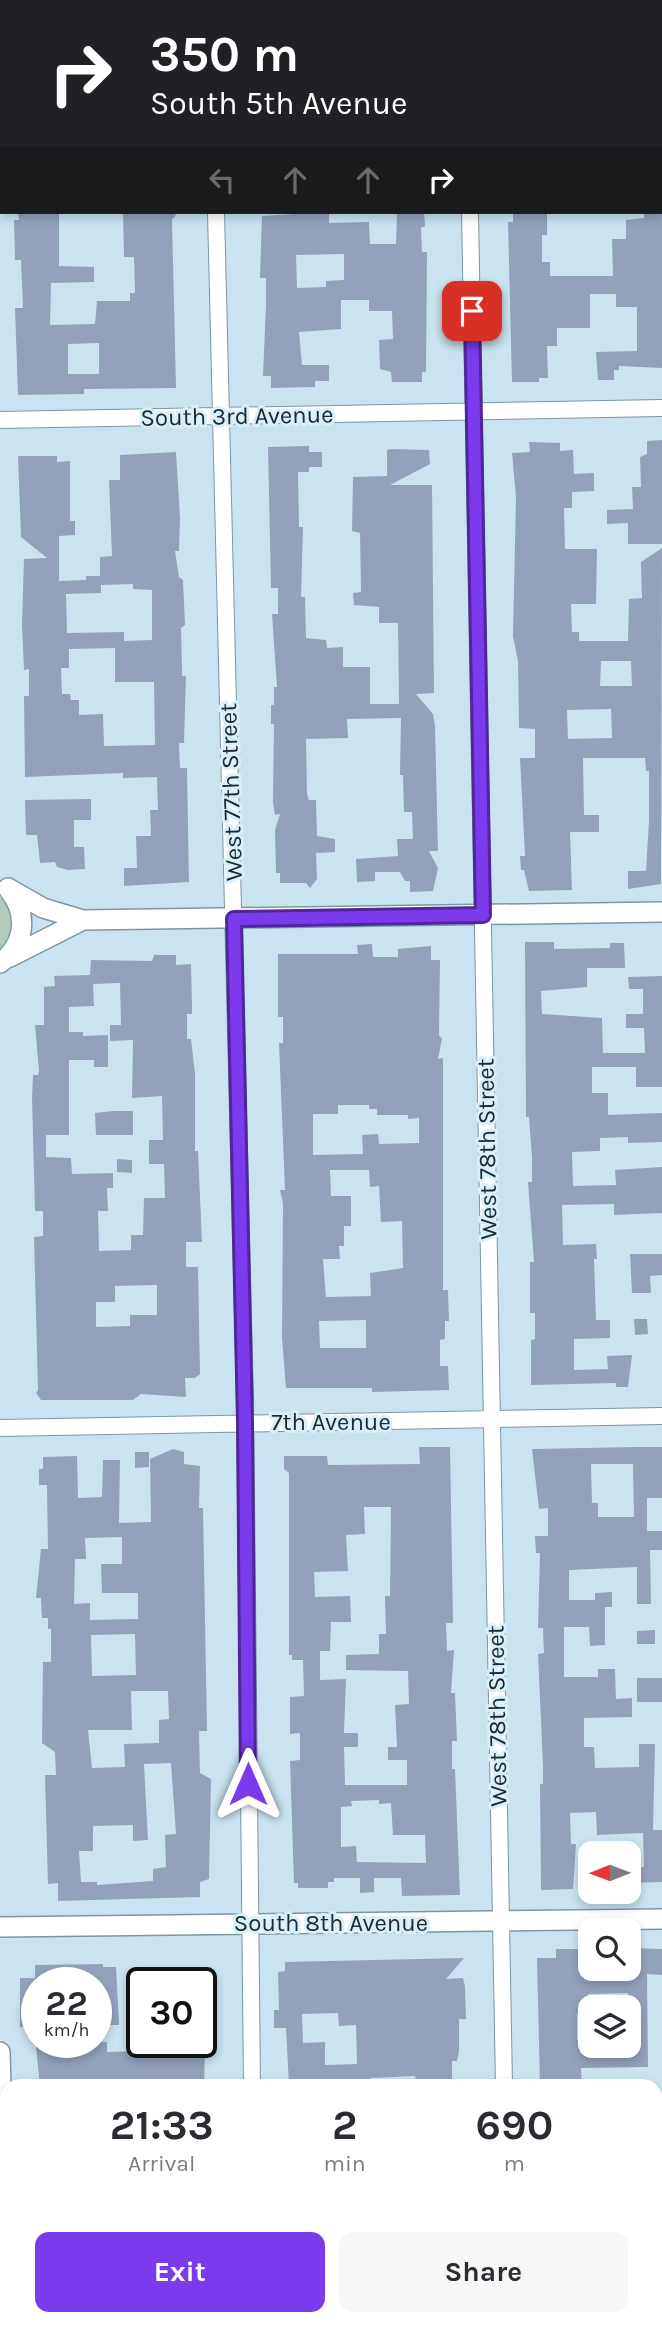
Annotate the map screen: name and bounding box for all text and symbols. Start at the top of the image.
text: 350 m [150,26,299,83]
icon: right [35,28,126,119]
text: South 5th Avenue [150,85,407,122]
icon: left [203,161,241,199]
icon: ahead [276,161,314,199]
icon: ahead [349,161,387,199]
icon: right [422,161,460,199]
pin [442,281,502,341]
icon: arrive [453,292,491,330]
street label: South 3rd Avenue [140,400,334,432]
street label: West 77th Street [214,703,248,881]
street label: West 78th Street [471,1058,503,1240]
street label: 7th Avenue [271,1408,391,1436]
street label: West 78th Street [481,1625,513,1807]
position arrow [211,1747,285,1821]
north arrow [578,1841,640,1904]
map controls [578,1841,641,2058]
street label: South 8th Avenue [234,1909,428,1937]
button: search [578,1918,641,1981]
speed limit sign: 30 [126,1967,217,2058]
text: 22 [45,1983,88,2024]
button: layers [578,1995,641,2058]
text: km/h [44,2019,89,2041]
text: 21:33 [110,2100,214,2150]
text: 2 [332,2100,357,2150]
text: 690 [476,2100,553,2150]
text: Arrival [128,2150,195,2177]
text: min [323,2150,366,2177]
text: m [504,2150,525,2177]
button: Exit [35,2232,325,2312]
button: Share [339,2232,628,2312]

